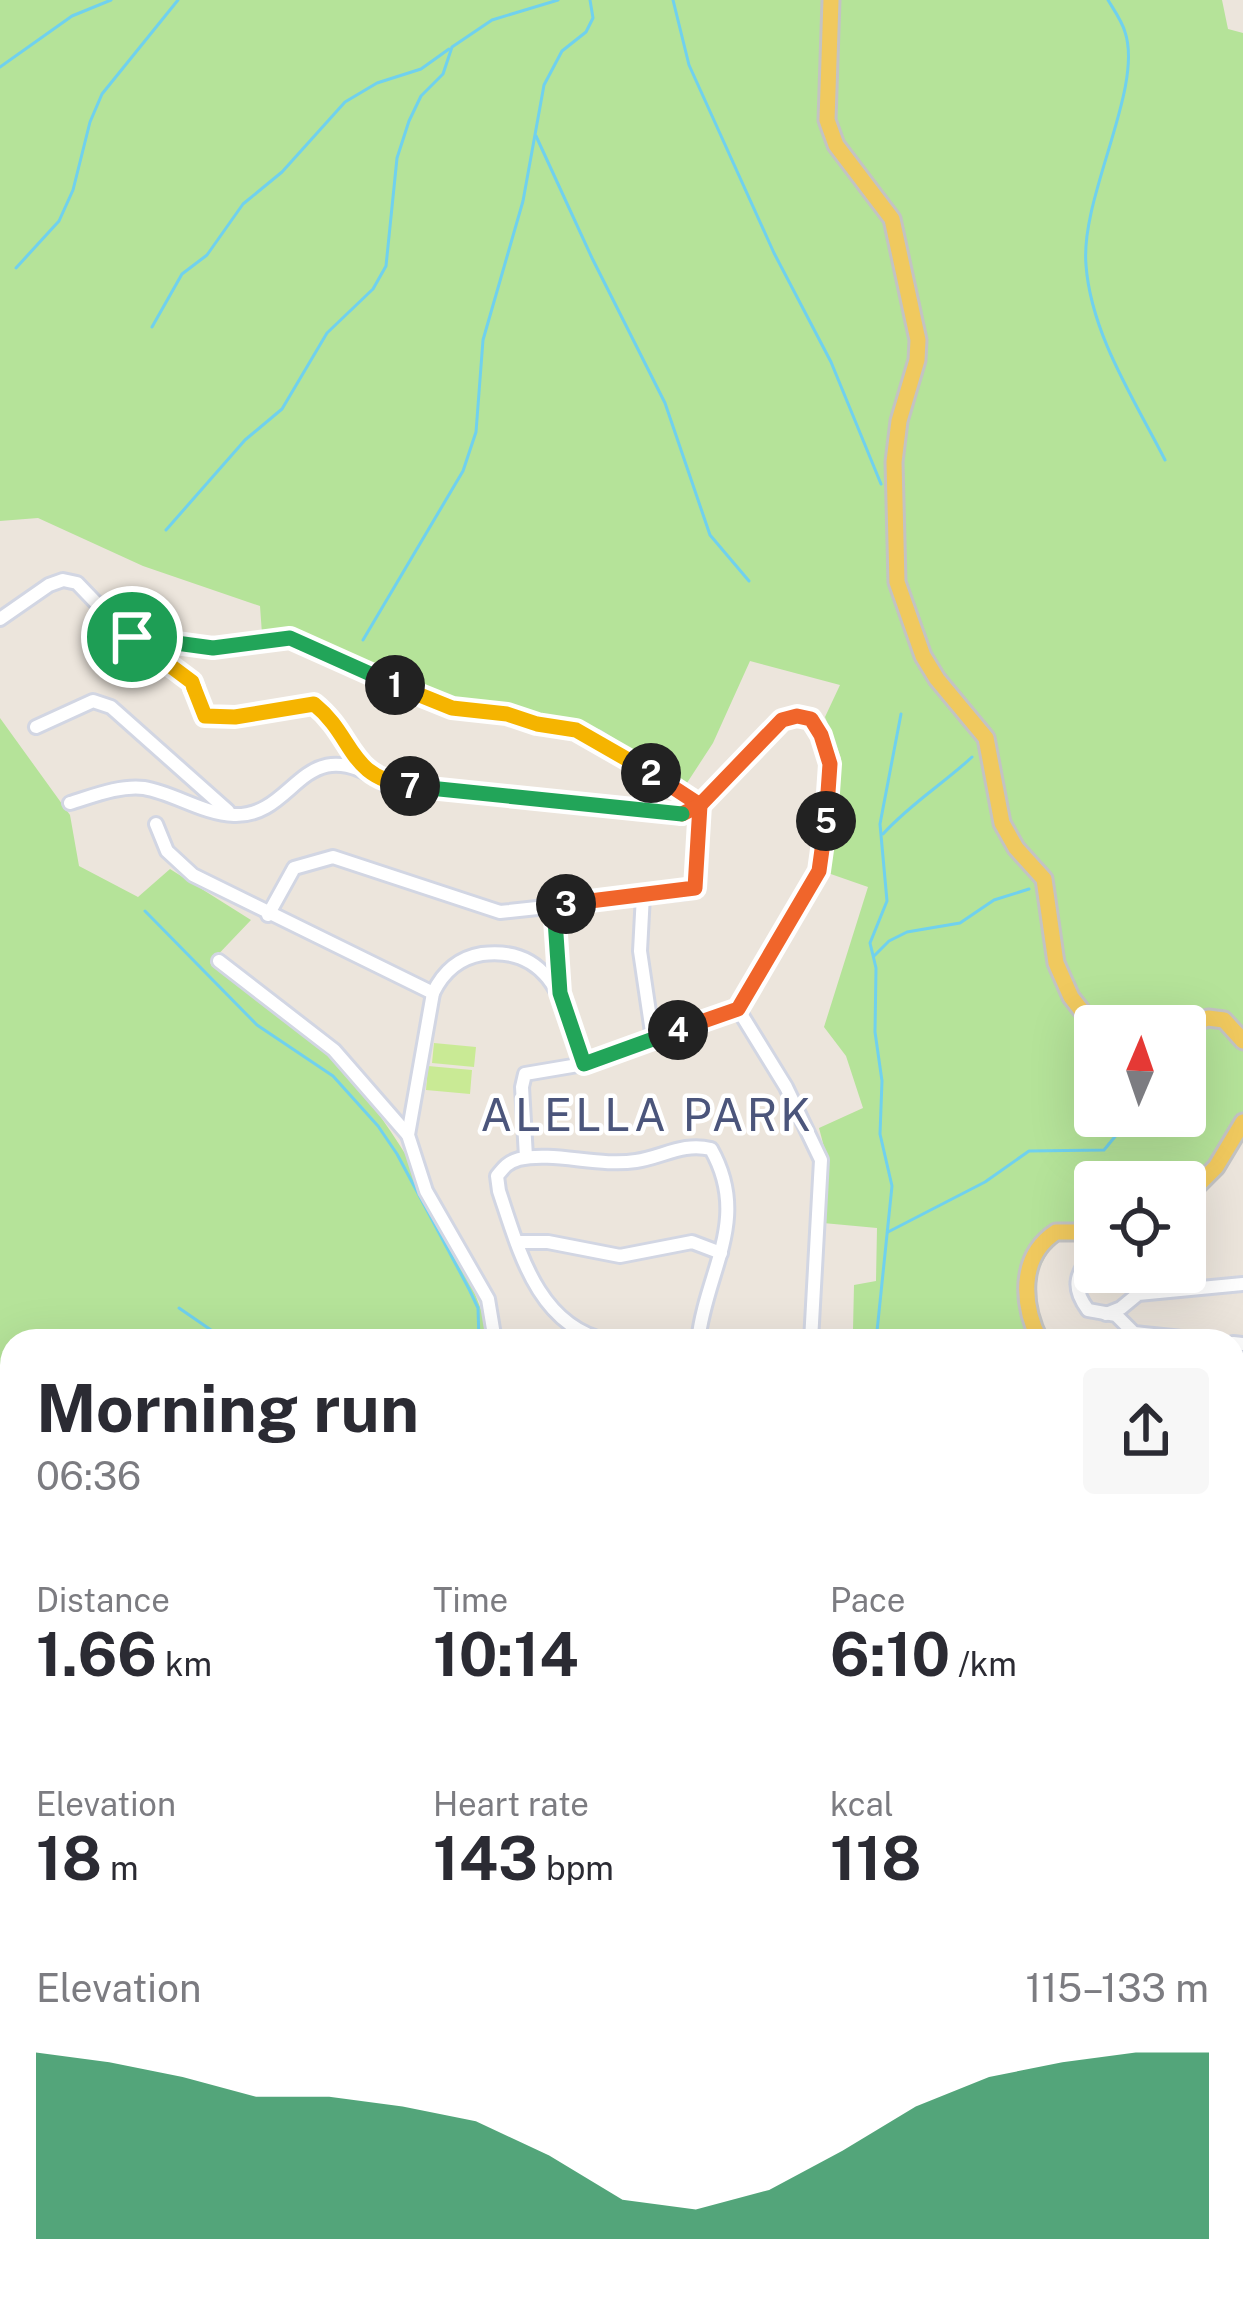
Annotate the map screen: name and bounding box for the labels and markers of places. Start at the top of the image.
pin [81,586,183,688]
pin: 1 [365,655,425,715]
pin: 2 [621,743,681,803]
pin: 7 [380,756,440,816]
pin: 5 [796,791,856,851]
pin: 3 [536,874,596,934]
pin: 4 [648,1000,708,1060]

